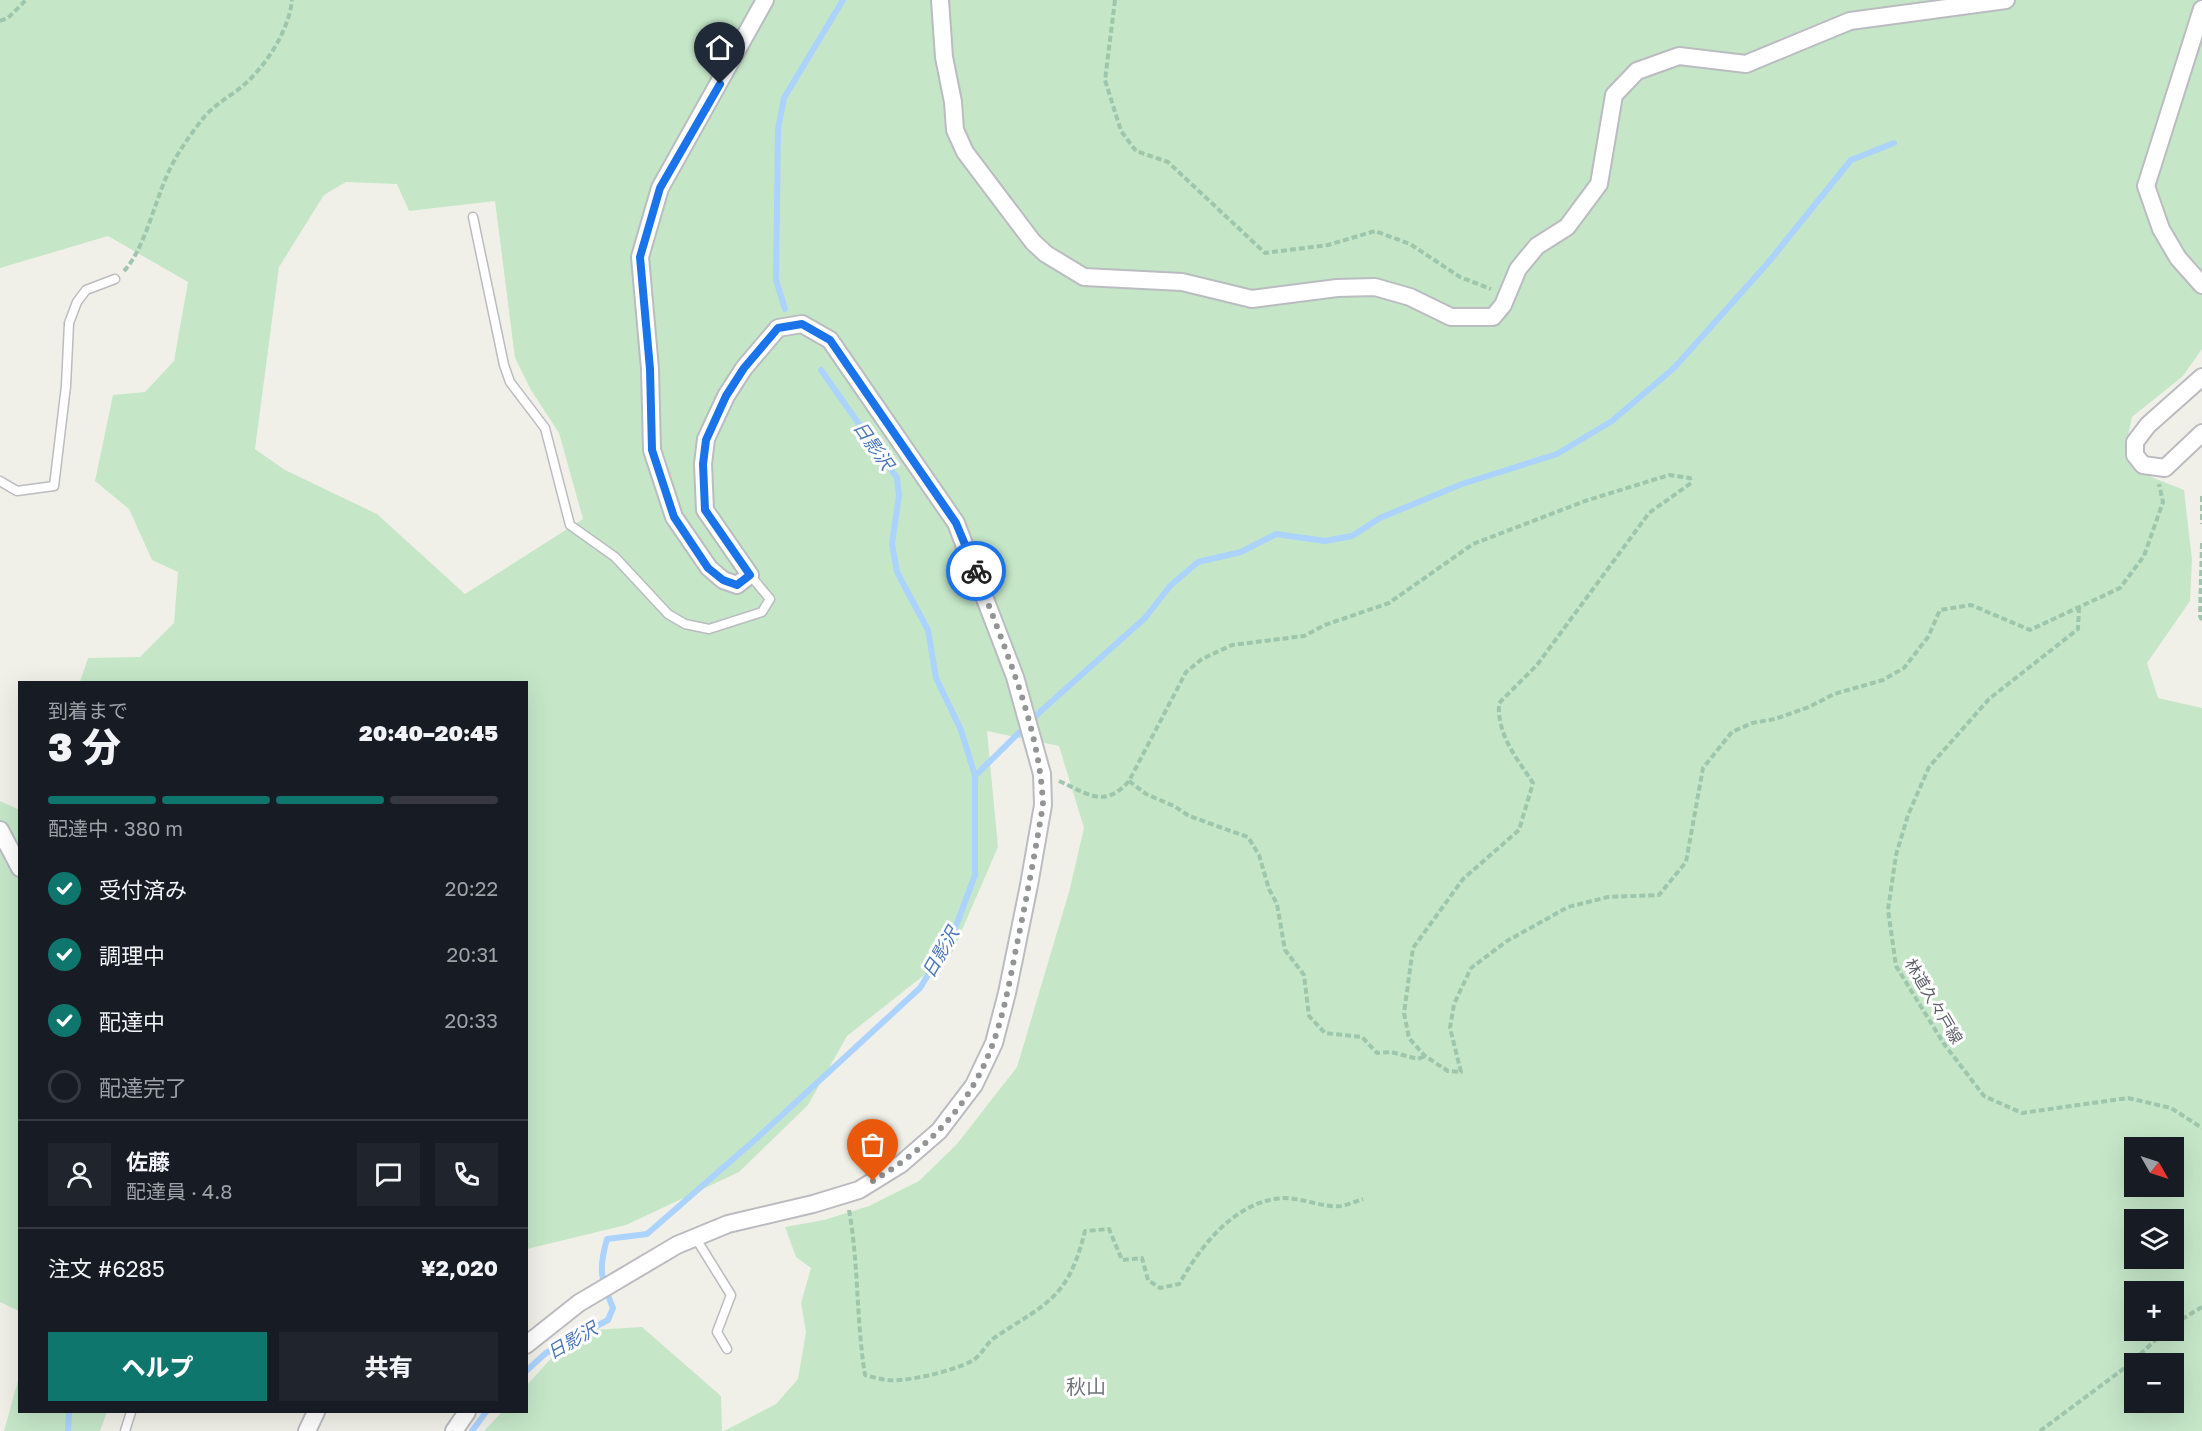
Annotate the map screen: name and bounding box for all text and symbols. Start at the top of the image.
pin [694,22,745,84]
icon: home [703,31,736,64]
water label: 日影沢 [850,417,900,475]
courier [946,541,1006,601]
icon: bike [960,555,993,588]
text: 到着まで [48,698,128,722]
text: 20:40–20:45 [359,719,498,746]
text: 3 分 [48,723,121,770]
text: 配達中 · 380 m [48,816,183,840]
icon: check [48,872,81,905]
text: 受付済み [99,876,187,903]
text: 20:22 [445,876,498,900]
water label: 日影沢 [917,921,964,981]
icon: check [48,938,81,971]
text: 調理中 [99,942,165,969]
text: 20:31 [447,942,498,966]
street label: 林道久々戸線 [1901,955,1967,1047]
icon: check [48,1004,81,1037]
text: 配達中 [99,1008,165,1035]
text: 20:33 [445,1008,498,1032]
text: 配達完了 [99,1074,187,1101]
pin [847,1119,898,1181]
icon: bag [856,1128,889,1161]
north arrow [2124,1137,2184,1197]
map controls [2124,1137,2184,1413]
button: person [48,1143,111,1206]
button: chat [357,1143,420,1206]
button: phone [435,1143,498,1206]
text: 佐藤 [126,1148,170,1175]
text: 配達員 · 4.8 [126,1179,232,1203]
button: layers [2124,1209,2184,1269]
text: ¥2,020 [421,1254,498,1281]
text: 注文 #6285 [48,1255,165,1282]
button: + [2124,1281,2184,1341]
water label: 日影沢 [543,1316,603,1363]
button: ヘルプ [48,1332,267,1401]
button: 共有 [279,1332,498,1401]
button: − [2124,1353,2184,1413]
district label: 秋山 [1066,1374,1106,1398]

